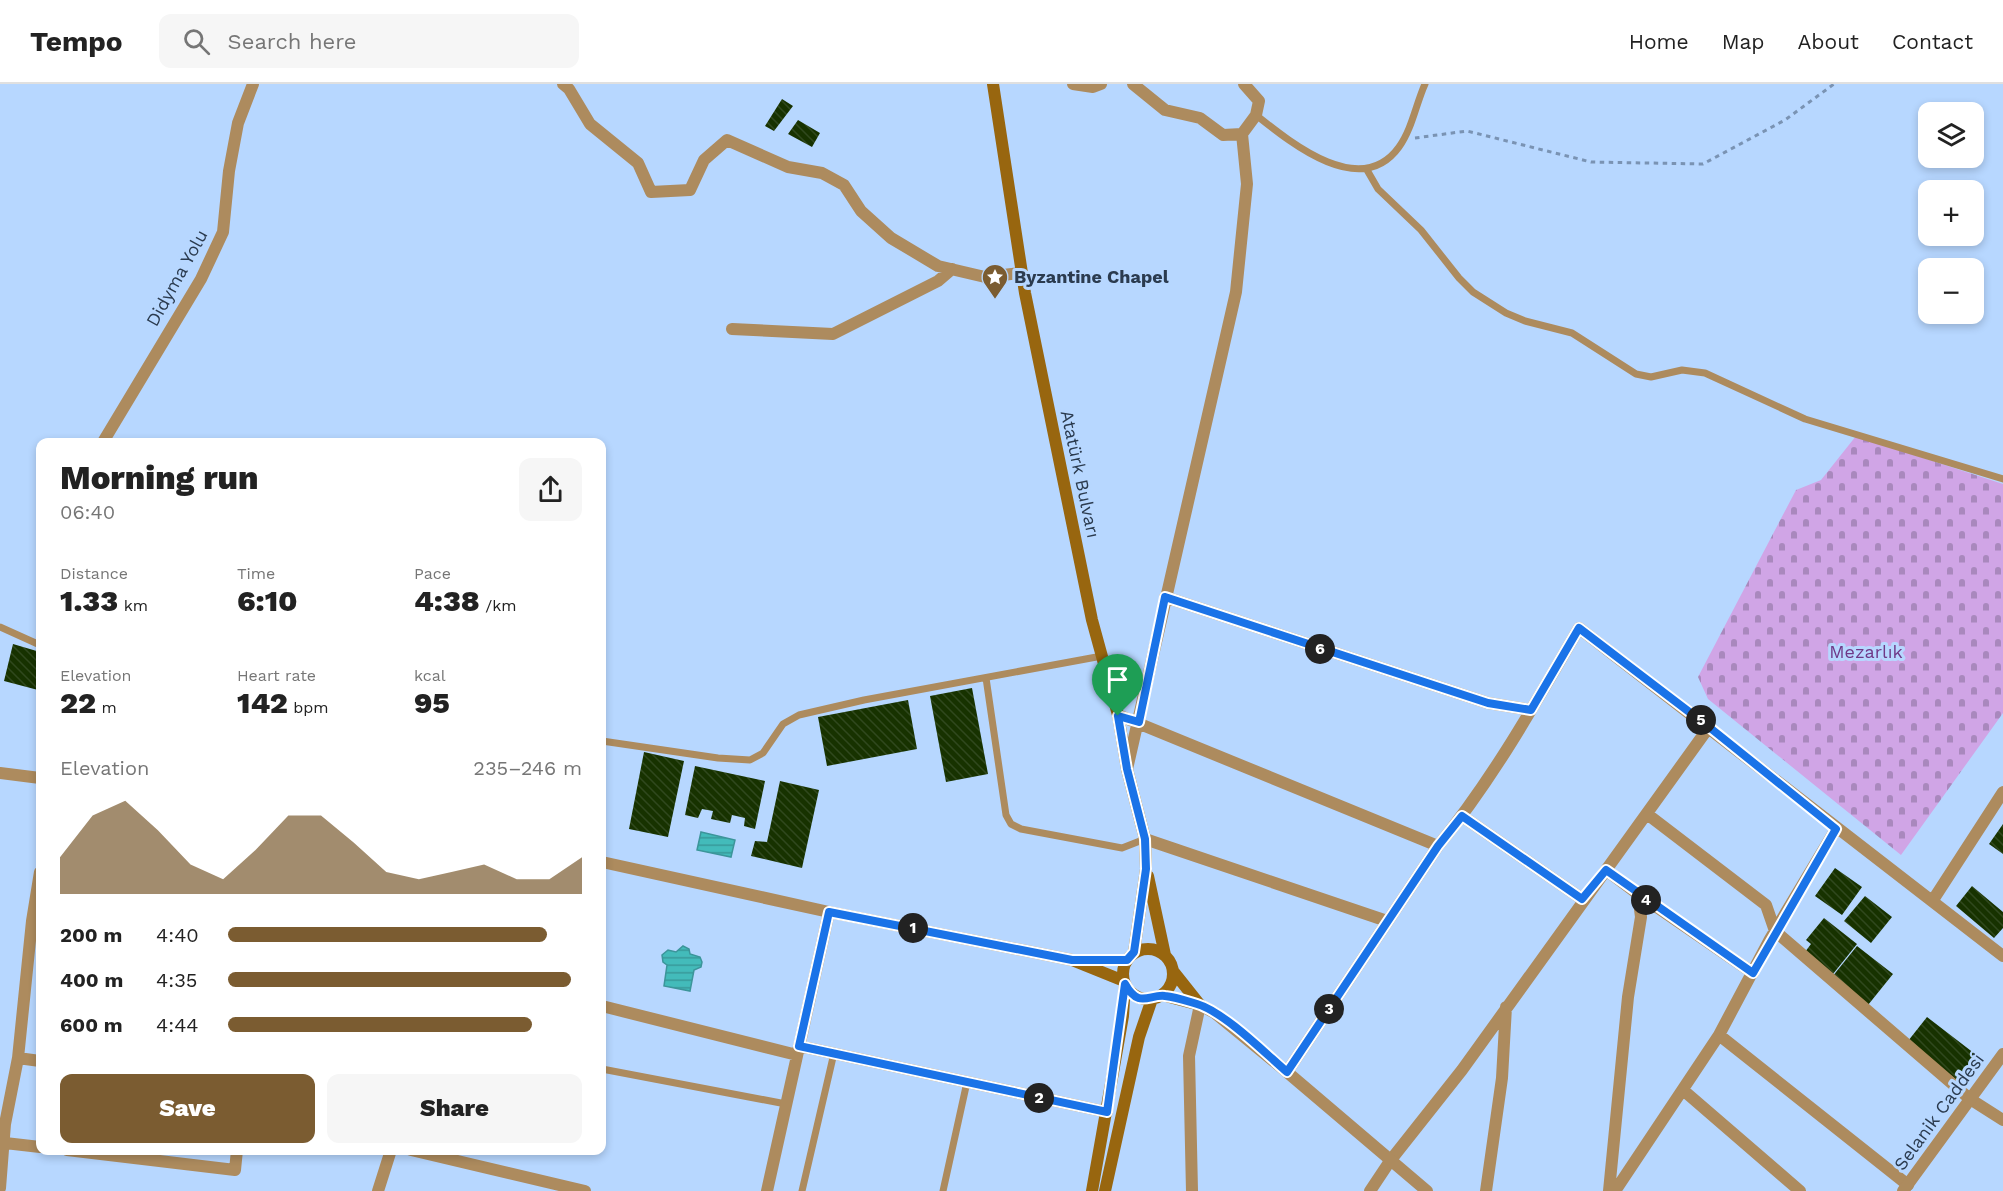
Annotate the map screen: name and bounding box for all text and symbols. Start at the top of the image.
search box [159,14,579,68]
text: Tempo [30,25,123,58]
icon: search [180,25,213,58]
text: Search here [228,29,357,54]
text: Home [1629,29,1689,54]
text: Map [1722,29,1765,54]
text: About [1798,29,1859,54]
text: Contact [1892,29,1973,54]
map controls [1918,102,1984,324]
button: layers [1918,102,1984,168]
button: + [1918,180,1984,246]
street label: Didyma Yolu [141,226,212,330]
button: − [1918,258,1984,324]
place icon: Byzantine Chapel [980,262,1010,300]
place label: Byzantine Chapel [1014,266,1169,287]
street label: Atatürk Bulvarı [1057,408,1104,540]
text: Morning run [60,458,259,497]
button: share [519,458,582,521]
text: 06:40 [60,500,115,524]
text: Distance [60,564,128,583]
text: Time [237,564,275,583]
text: Pace [414,564,451,583]
text: 1.33 [60,583,118,618]
text: 6:10 [237,583,298,618]
text: 4:38 [414,583,480,618]
text: km [118,596,148,615]
text: /km [480,596,517,615]
pin: 6 [1305,634,1335,664]
text: 6 [1315,639,1325,658]
park label: Mezarlık [1829,641,1903,662]
pin [1092,654,1143,716]
icon: arrive [1101,663,1134,696]
text: Elevation [60,666,131,685]
text: Heart rate [237,666,316,685]
text: kcal [414,666,446,685]
text: 22 [60,685,96,720]
text: 142 [237,685,288,720]
text: 95 [414,685,450,720]
text: m [96,698,117,717]
text: bpm [288,698,328,717]
pin: 5 [1686,705,1716,735]
text: 5 [1696,710,1706,729]
text: Elevation [60,756,149,780]
text: 235–246 m [473,756,582,780]
pin: 4 [1631,885,1661,915]
text: 4 [1641,890,1651,909]
pin: 1 [898,913,928,943]
text: 1 [910,918,916,937]
text: 200 m [60,923,122,947]
text: 4:40 [156,923,199,947]
text: 400 m [60,968,123,992]
text: 4:35 [156,968,197,992]
pin: 3 [1314,994,1344,1024]
text: 3 [1324,999,1334,1018]
text: 600 m [60,1013,123,1037]
text: 4:44 [156,1013,199,1037]
street label: Selanik Caddesi [1889,1049,1988,1174]
button: Save [60,1074,315,1143]
button: Share [327,1074,582,1143]
pin: 2 [1024,1083,1054,1113]
text: 2 [1034,1088,1044,1107]

